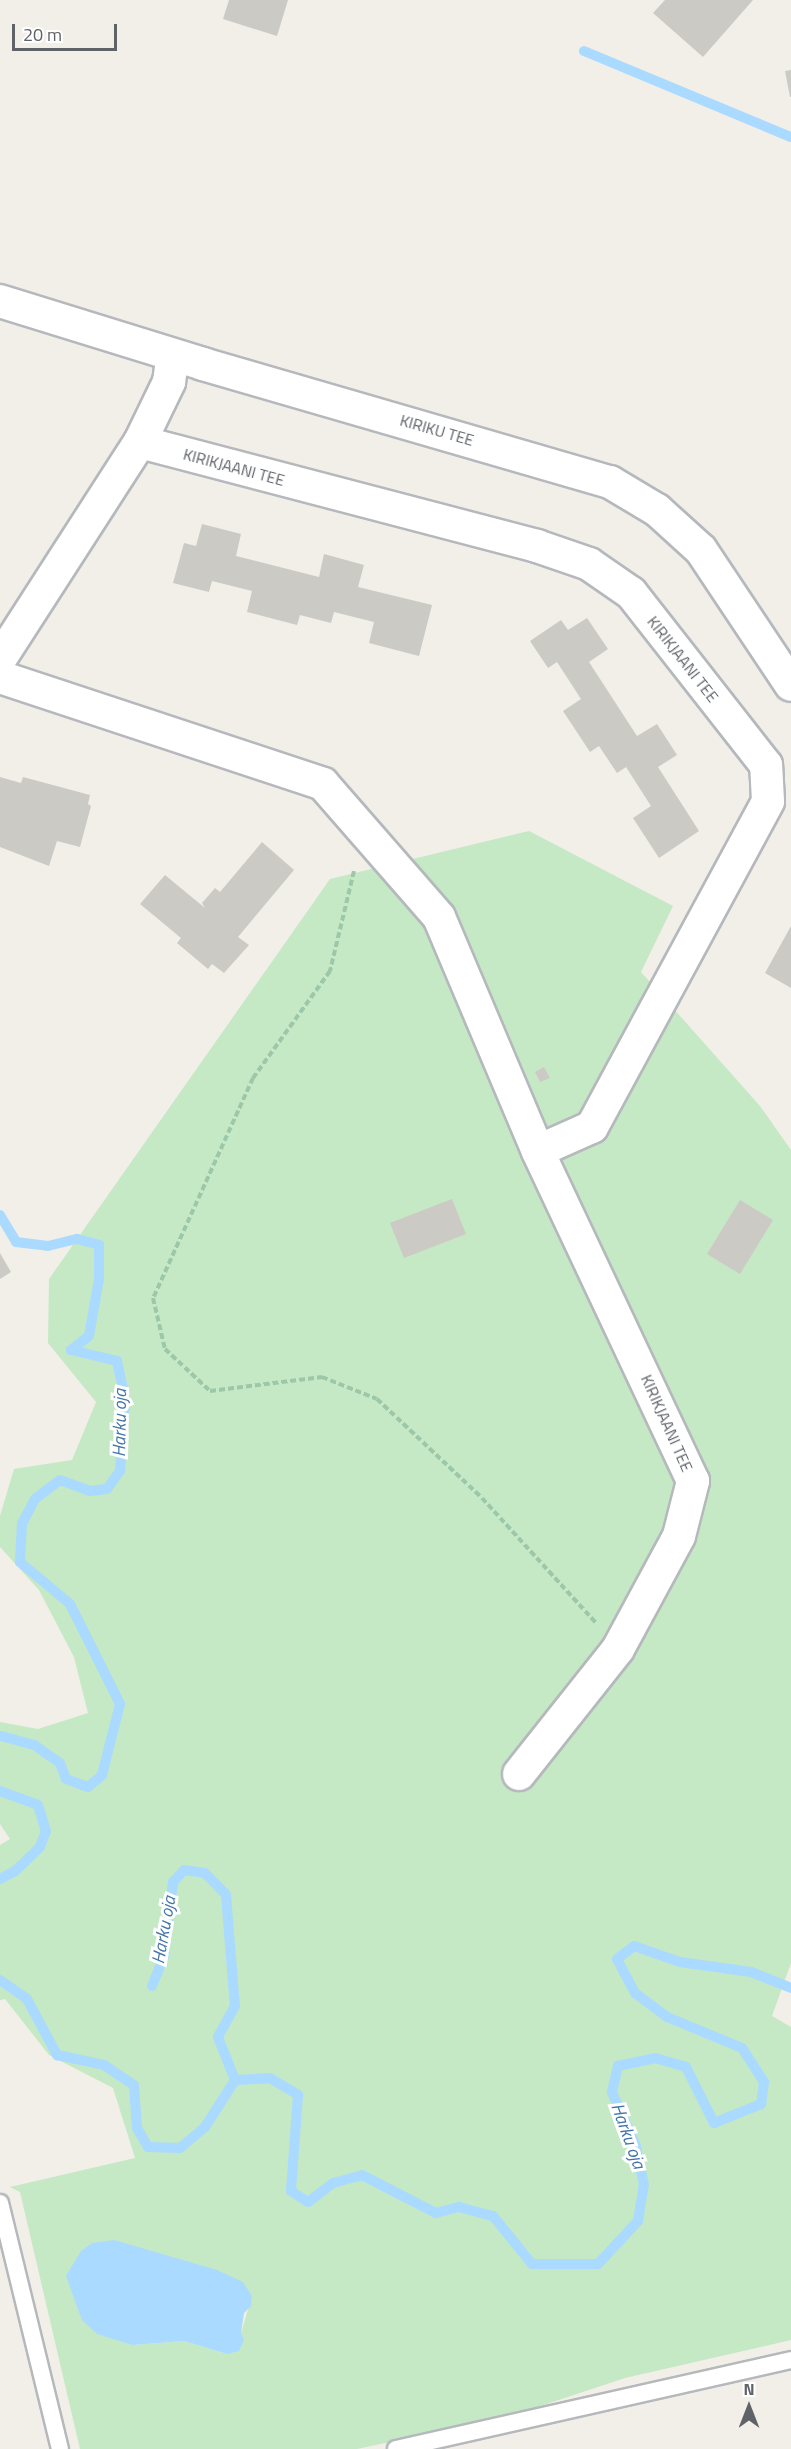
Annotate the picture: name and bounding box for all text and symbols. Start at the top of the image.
scale bar [15,12,120,50]
text: 20 m [23,21,62,48]
street label: KIRIKU TEE [398,410,476,450]
street label: KIRIKJAANI TEE [181,444,287,490]
street label: KIRIKJAANI TEE [643,612,723,706]
street label: KIRIKJAANI TEE [637,1372,697,1474]
water label: Harku oja [109,1389,131,1457]
water label: Harku oja [147,1894,181,1966]
water label: Harku oja [606,2100,650,2172]
north arrow [719,2377,779,2437]
text: N [743,2377,755,2401]

